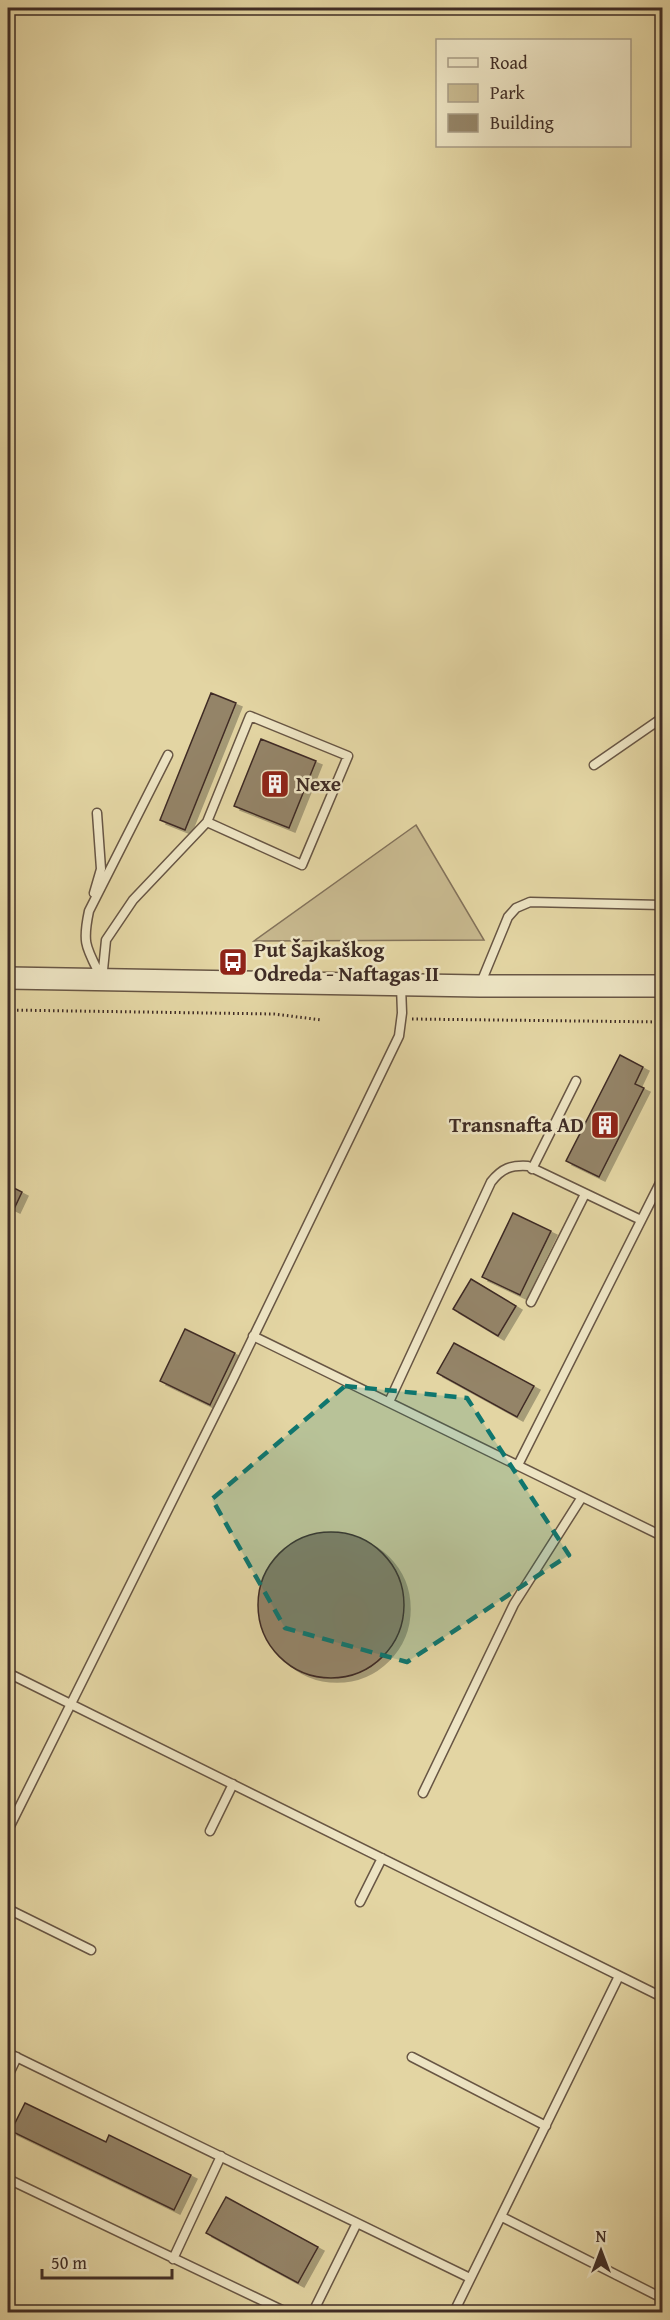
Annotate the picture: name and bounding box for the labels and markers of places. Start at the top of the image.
building icon: Nexe [259,768,291,800]
place label: Nexe [296,768,341,799]
place label: Put Šajkaškog Odreda - Naftagas II [254,934,439,989]
bus stop icon: Put Šajkaškog Odreda - Naftagas II [217,946,249,978]
place label: Transnafta AD [449,1109,584,1140]
building icon: Transnafta AD [589,1109,621,1141]

